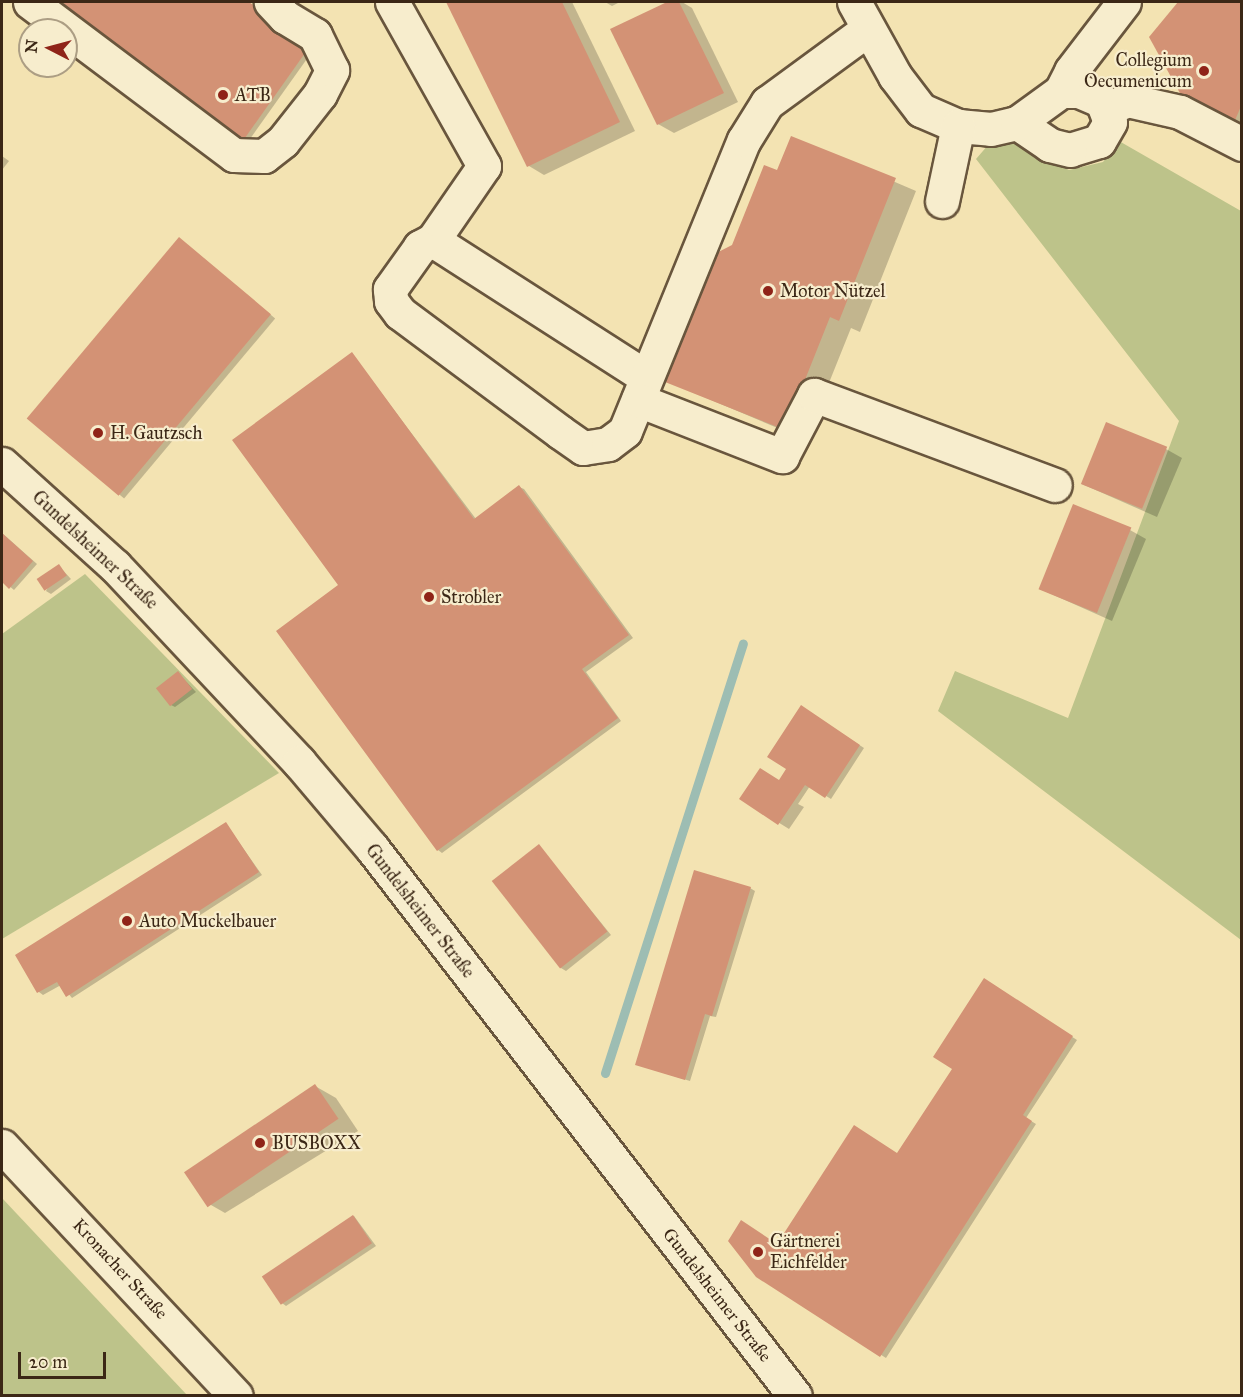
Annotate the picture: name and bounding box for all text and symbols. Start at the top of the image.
north arrow [18,18,78,78]
text: N [21,39,42,54]
place label: Collegium Oecumenicum [1084,50,1192,92]
marker: Collegium Oecumenicum [1197,64,1211,78]
place label: ATB [235,84,271,106]
marker: ATB [216,88,230,102]
place label: Motor Nützel [780,280,885,302]
marker: Motor Nützel [761,284,775,298]
place label: H. Gautzsch [110,422,202,444]
marker: H. Gautzsch [91,426,105,440]
street label: Gundelsheimer Straße [28,486,162,614]
place label: Strobler [441,586,501,608]
marker: Strobler [422,590,436,604]
street label: Gundelsheimer Straße [361,840,479,982]
place label: Auto Muckelbauer [139,910,276,932]
marker: Auto Muckelbauer [120,914,134,928]
place label: BUSBOXX [272,1132,361,1154]
marker: BUSBOXX [253,1136,267,1150]
street label: Kronacher Straße [68,1214,172,1324]
street label: Gundelsheimer Straße [658,1224,776,1366]
place label: Gärtnerei Eichfelder [770,1231,847,1274]
marker: Gärtnerei Eichfelder [751,1245,765,1259]
scale bar [21,1340,110,1378]
text: 20 m [29,1351,67,1373]

